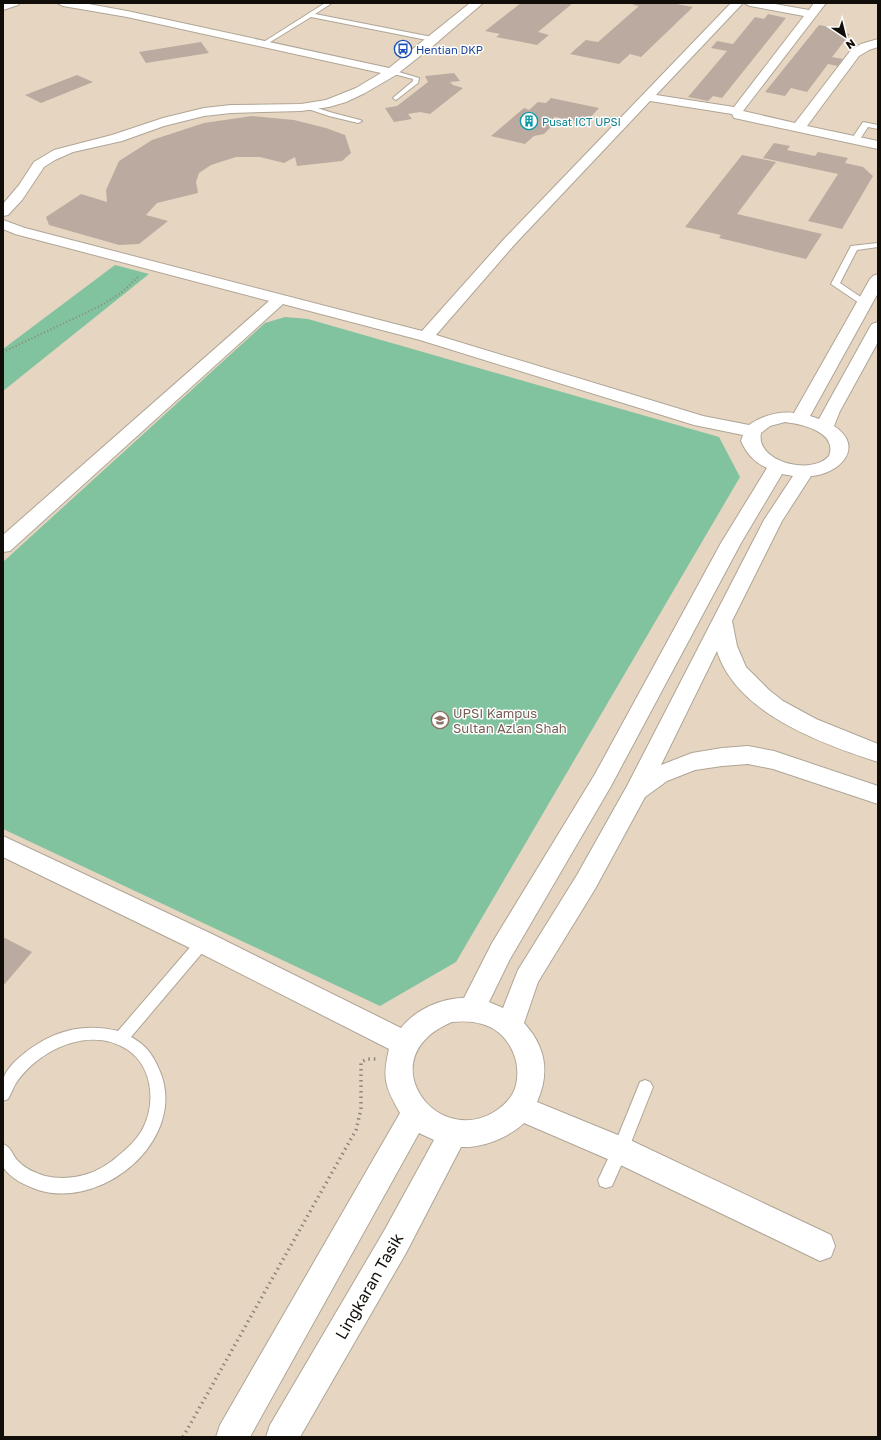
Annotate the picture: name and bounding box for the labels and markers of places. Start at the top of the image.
bus stop icon: Hentian DKP [393,39,413,59]
place label: Hentian DKP [416,43,483,56]
building icon: Pusat ICT UPSI [519,111,539,131]
place label: Pusat ICT UPSI [542,115,621,128]
place label: UPSI Kampus Sultan Azlan Shah [453,705,567,736]
school or university icon: UPSI Kampus Sultan Azlan Shah [430,710,450,730]

